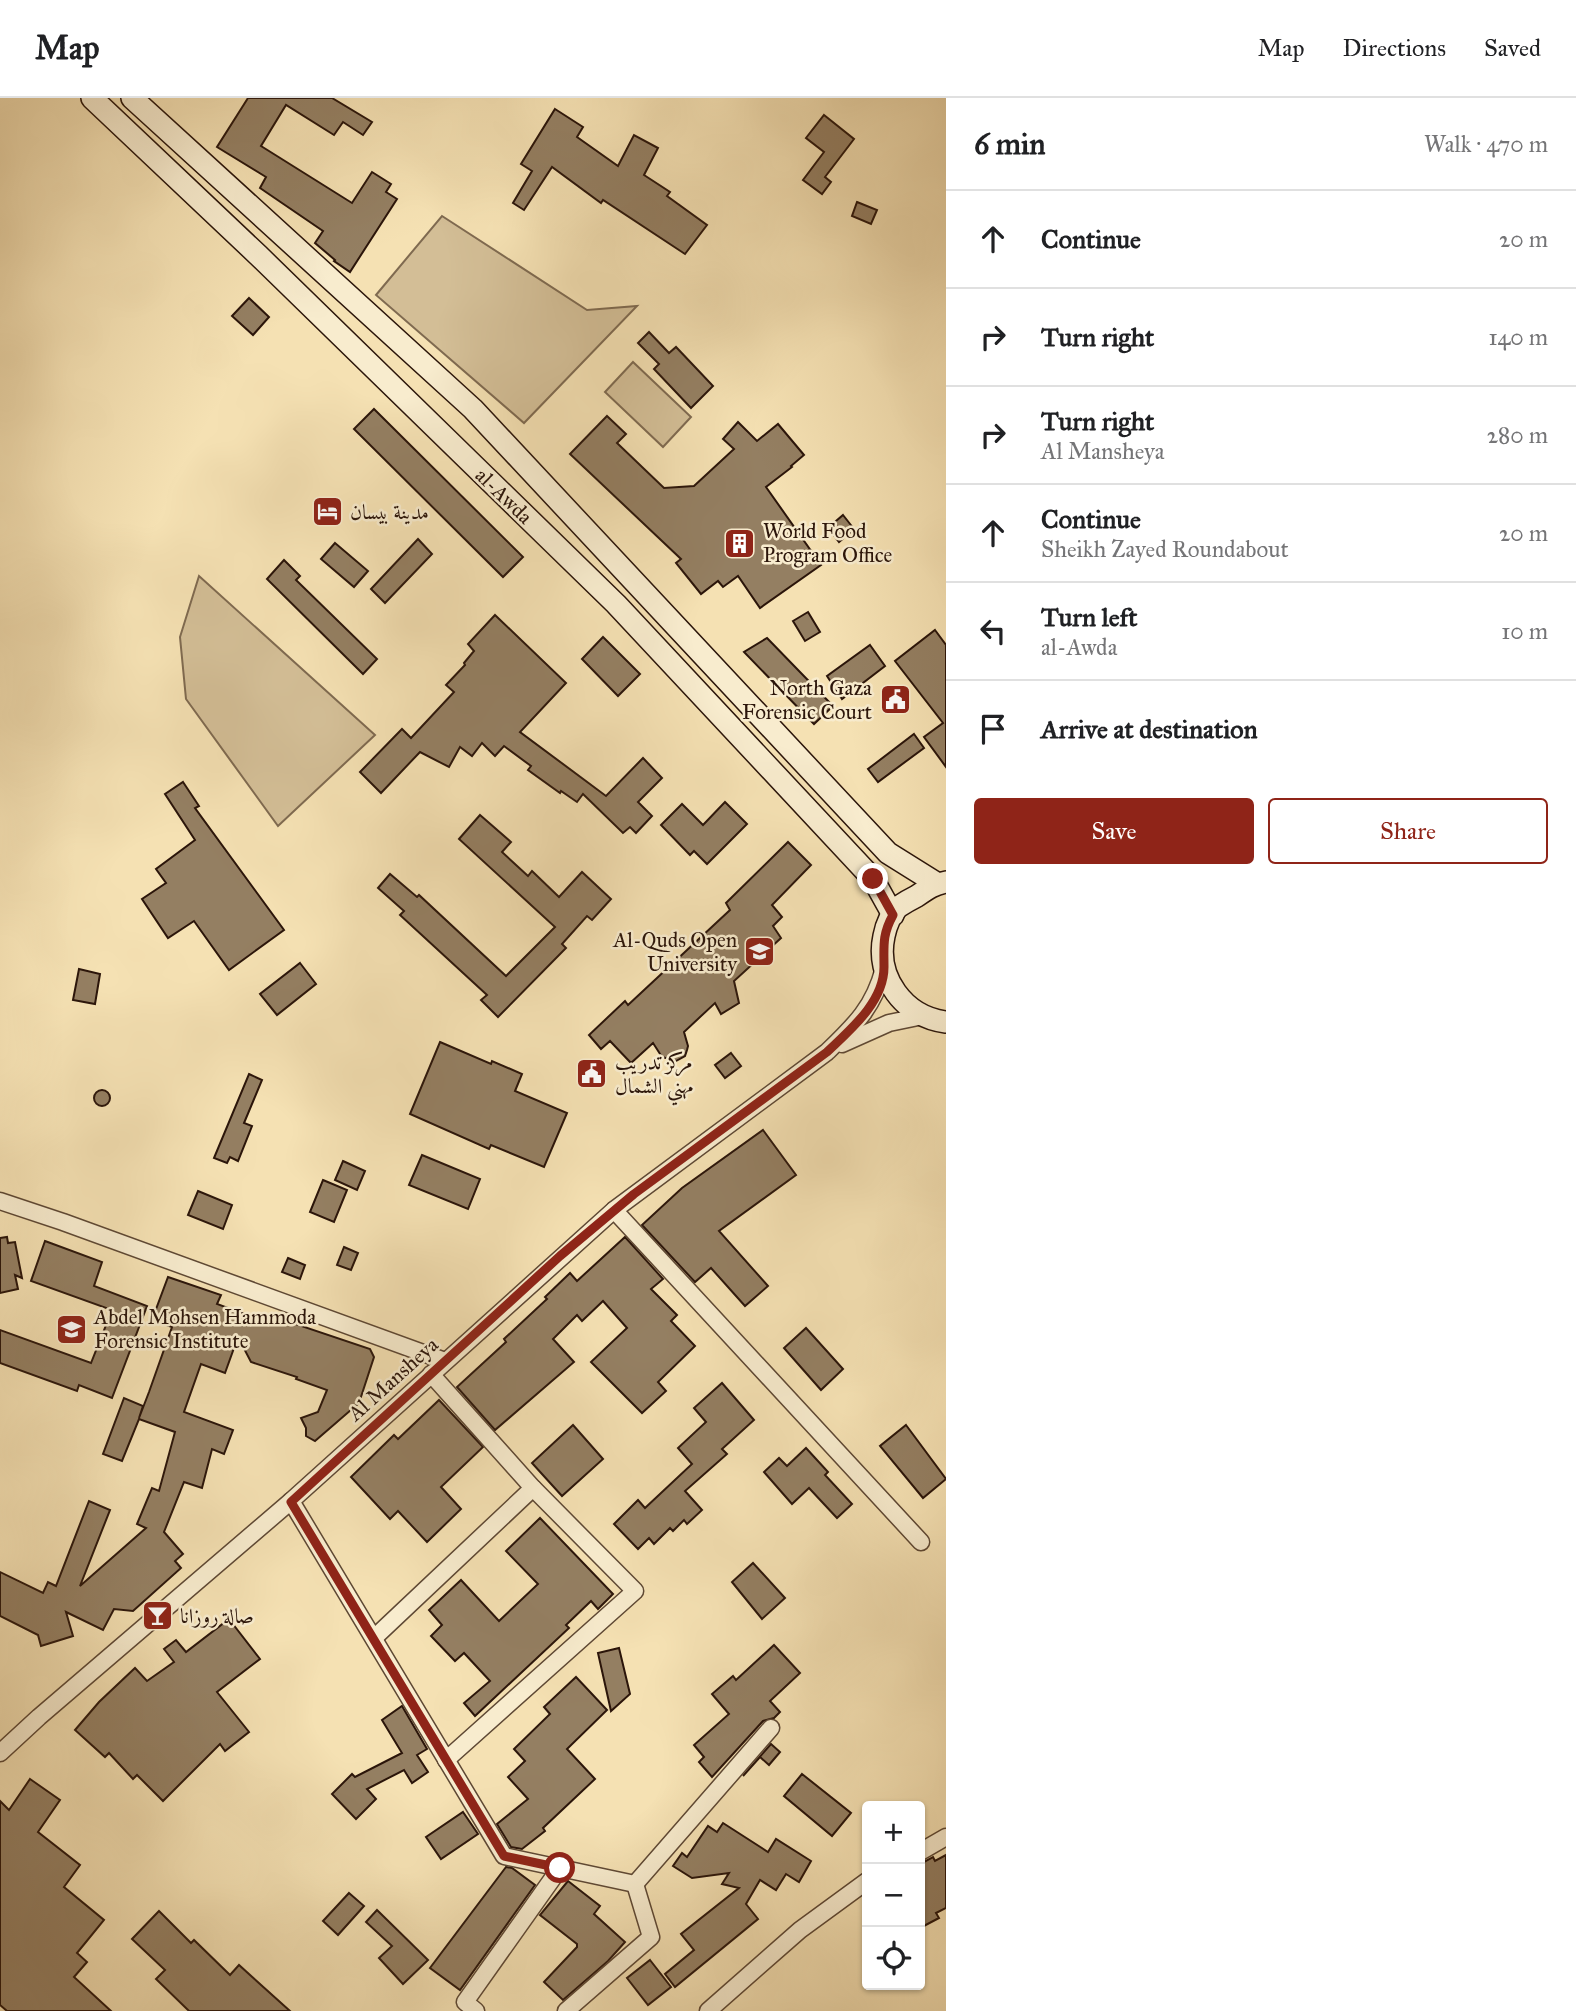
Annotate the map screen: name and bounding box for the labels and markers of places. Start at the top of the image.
hotel icon: مدينة بيسان [310,495,344,529]
place label: مدينة بيسان [350,499,429,525]
place label: World Food Program Office [763,518,893,568]
building icon: World Food Program Office [723,526,757,560]
place label: North Gaza Forensic Court [742,675,873,725]
public building icon: North Gaza Forensic Court [878,683,912,717]
place label: Al-Quds Open University [612,927,738,977]
school or university icon: Al-Quds Open University [743,935,777,969]
place label: مركز تدريب مهني الشمال [615,1049,693,1106]
public building icon: مركز تدريب مهني الشمال [575,1057,609,1091]
place label: Abdel Mohsen Hammoda Forensic Institute [93,1304,316,1354]
school or university icon: Abdel Mohsen Hammoda Forensic Institute [54,1312,88,1346]
bar icon: صالة روزانا [140,1599,174,1633]
place label: صالة روزانا [180,1603,254,1629]

